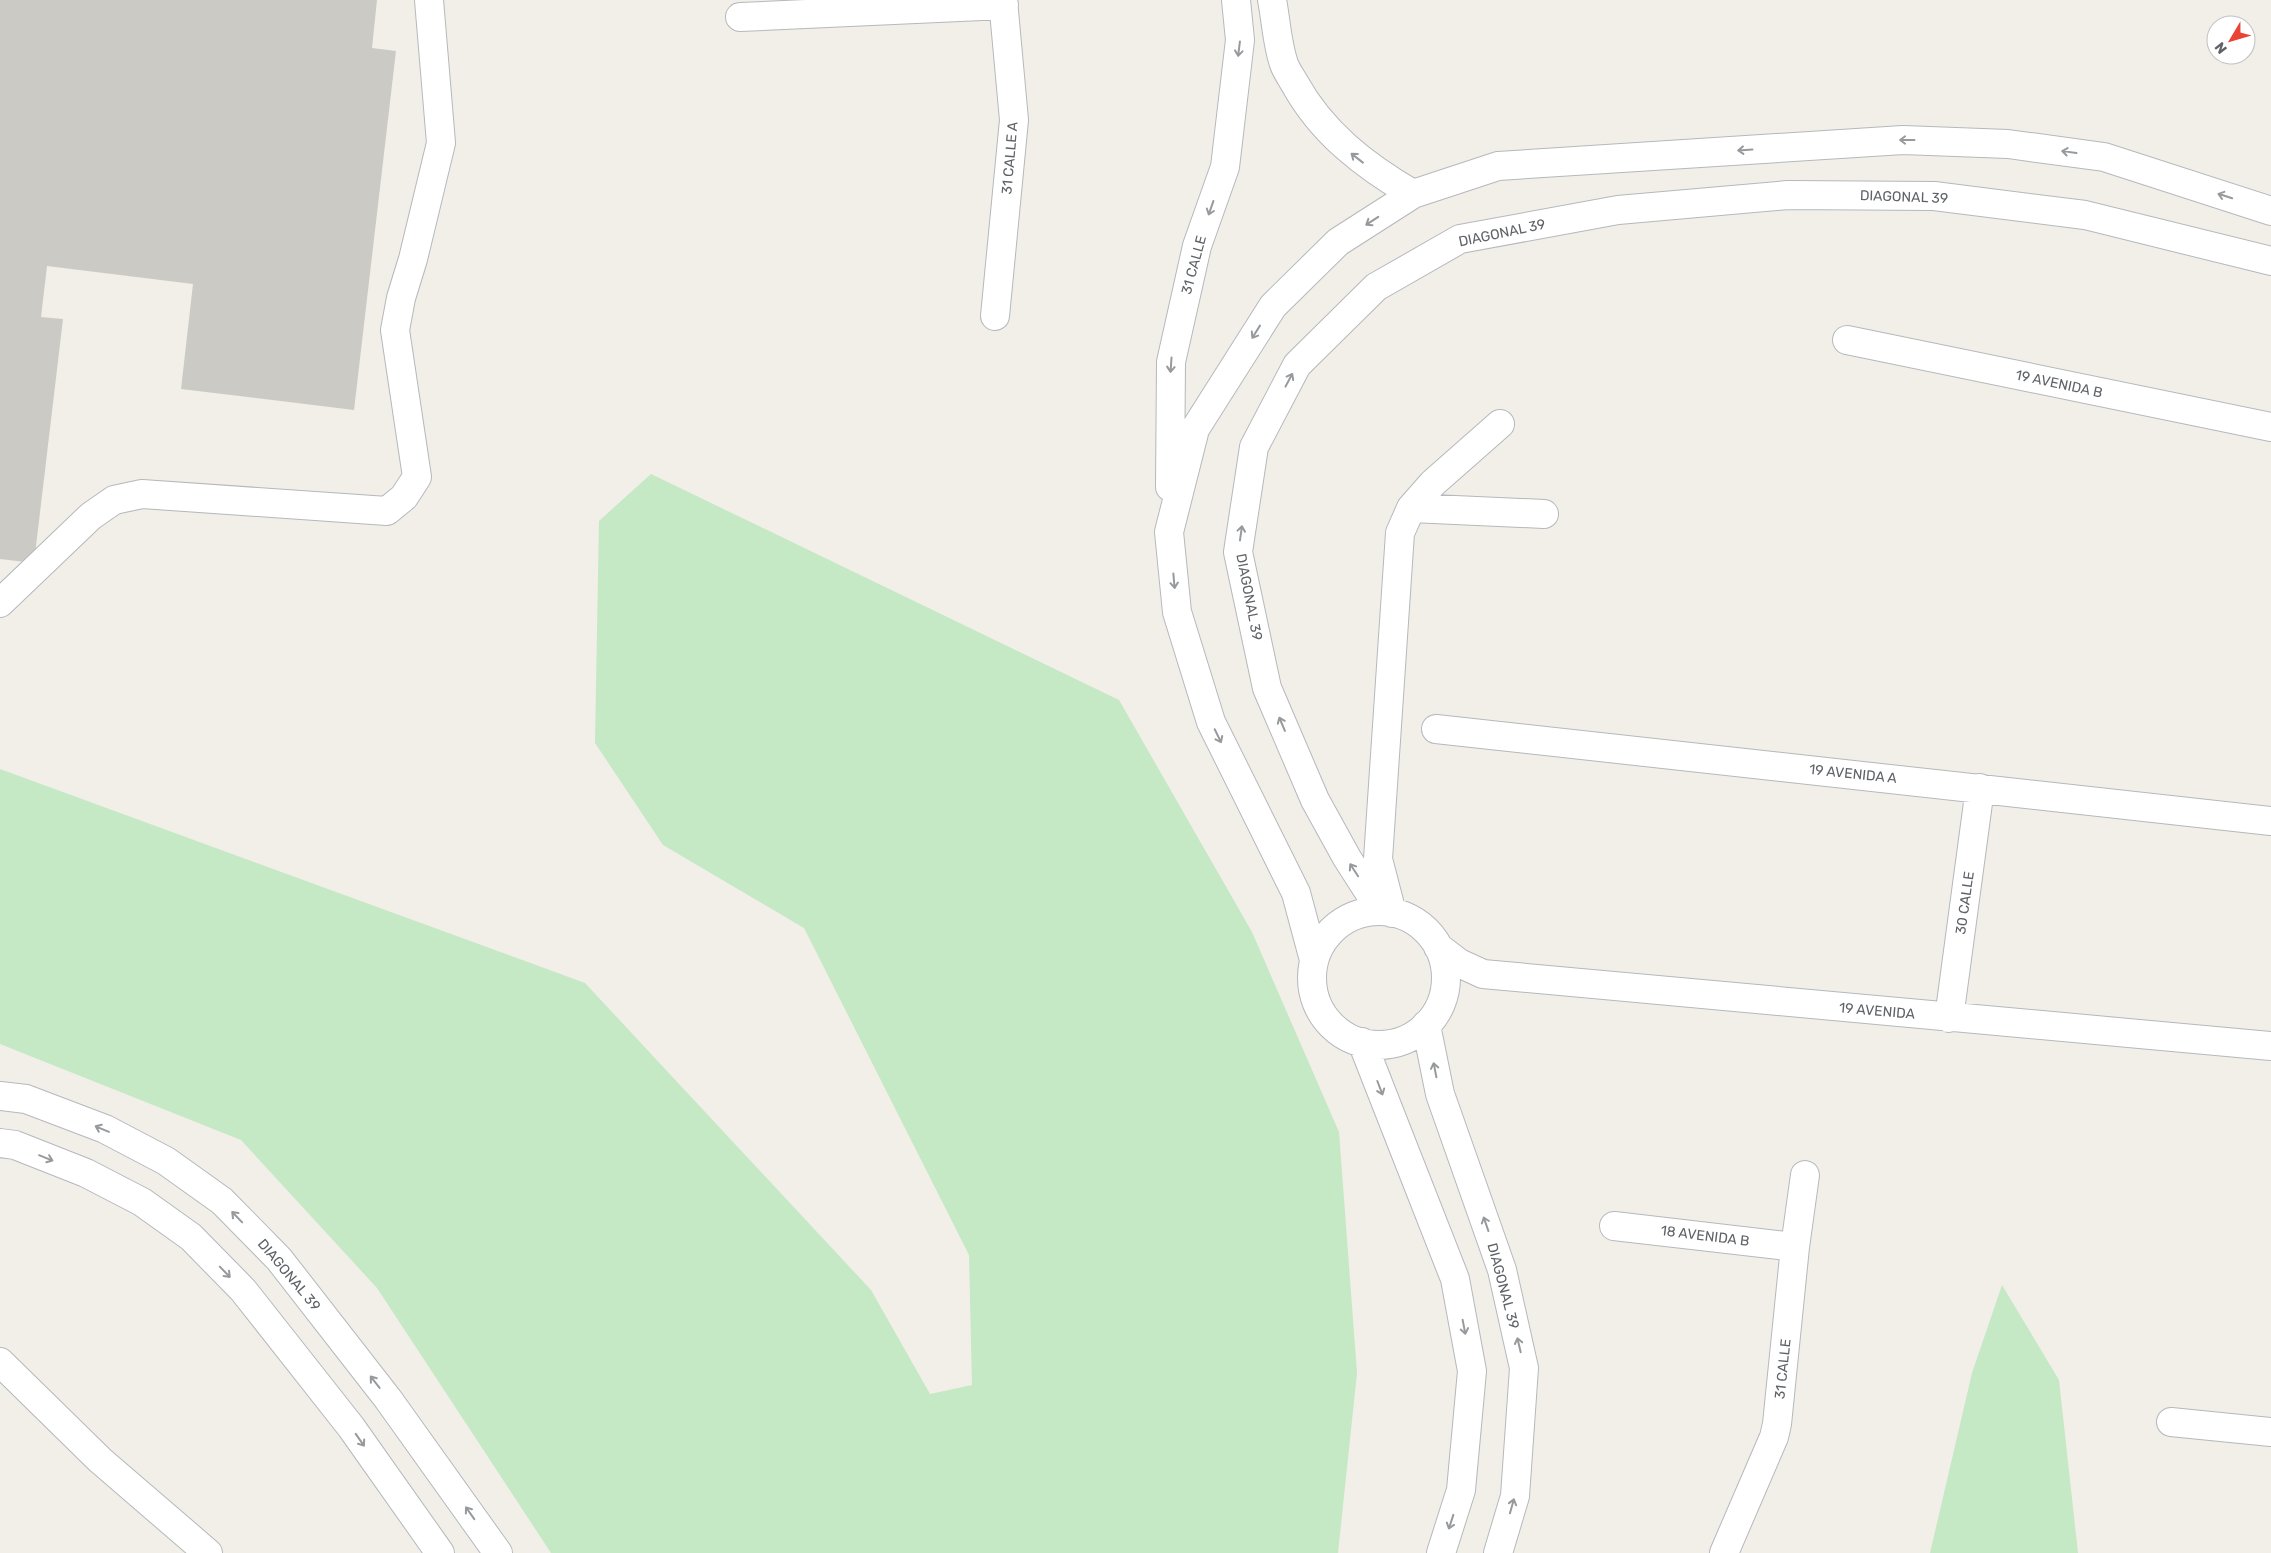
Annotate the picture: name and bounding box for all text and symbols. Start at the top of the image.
north arrow [2206,15,2256,65]
text: N [2211,38,2231,57]
one-way arrow [1234,40,1244,56]
street label: 31 CALLE A [998,120,1022,195]
one-way arrow [1899,135,1916,145]
one-way arrow [1737,146,1753,155]
one-way arrow [2061,147,2077,157]
one-way arrow [1351,152,1364,163]
street label: DIAGONAL 39 [1859,187,1949,207]
one-way arrow [2217,191,2233,200]
one-way arrow [1206,200,1215,215]
street label: DIAGONAL 39 [1457,215,1547,251]
one-way arrow [1365,216,1379,226]
street label: 31 CALLE [1178,234,1210,296]
one-way arrow [1251,325,1261,339]
one-way arrow [1167,357,1176,373]
street label: 19 AVENIDA B [2014,366,2104,402]
one-way arrow [1284,373,1294,388]
one-way arrow [1236,525,1246,541]
street label: DIAGONAL 39 [1232,552,1266,642]
one-way arrow [1169,573,1179,589]
one-way arrow [1277,717,1287,732]
one-way arrow [1214,728,1223,743]
street label: 19 AVENIDA A [1808,761,1898,787]
one-way arrow [1349,863,1359,877]
street label: 30 CALLE [1952,870,1978,936]
street label: 19 AVENIDA [1838,999,1916,1023]
one-way arrow [1430,1063,1439,1079]
one-way arrow [1376,1080,1385,1095]
one-way arrow [95,1123,110,1133]
one-way arrow [38,1154,53,1163]
one-way arrow [232,1211,244,1223]
one-way arrow [1480,1217,1490,1233]
street label: 18 AVENIDA B [1660,1222,1750,1250]
street label: DIAGONAL 39 [254,1236,324,1314]
street label: DIAGONAL 39 [1483,1241,1523,1331]
one-way arrow [219,1266,232,1278]
one-way arrow [1460,1319,1469,1335]
one-way arrow [1514,1338,1523,1354]
street label: 31 CALLE [1771,1338,1795,1400]
one-way arrow [370,1375,381,1388]
one-way arrow [355,1433,365,1447]
one-way arrow [1507,1499,1517,1515]
one-way arrow [465,1506,475,1520]
one-way arrow [1445,1513,1455,1529]

